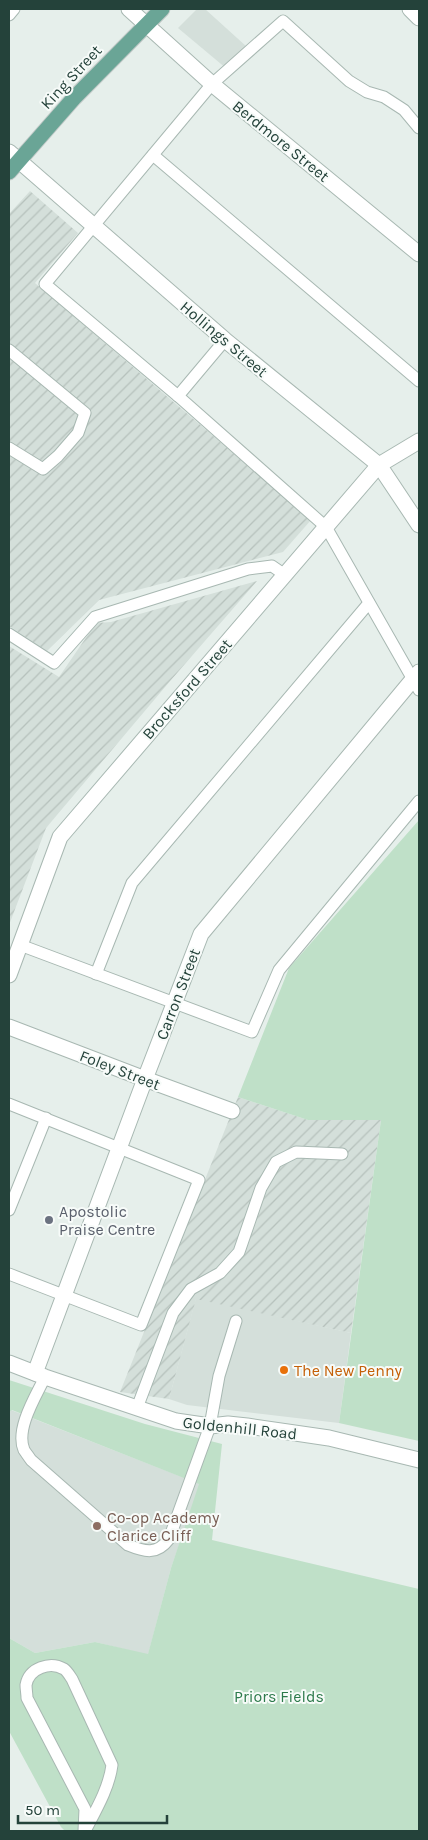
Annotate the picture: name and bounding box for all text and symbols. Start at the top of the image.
street label: King Street [36,41,106,113]
street label: Berdmore Street [229,96,333,186]
street label: Hollings Street [177,297,271,381]
street label: Brocksford Street [138,635,236,743]
street label: Carron Street [152,946,204,1042]
street label: Foley Street [77,1046,163,1094]
place label: Apostolic Praise Centre [59,1202,155,1239]
marker: Apostolic Praise Centre [43,1214,55,1226]
place label: The New Penny [294,1361,403,1380]
marker: The New Penny [278,1364,290,1376]
street label: Goldenhill Road [182,1413,298,1443]
place label: Co-op Academy Clarice Cliff [107,1508,220,1545]
marker: Co-op Academy Clarice Cliff [91,1520,103,1532]
park label: Priors Fields [234,1687,324,1706]
scale bar [18,1792,166,1824]
text: 50 m [25,1801,60,1819]

